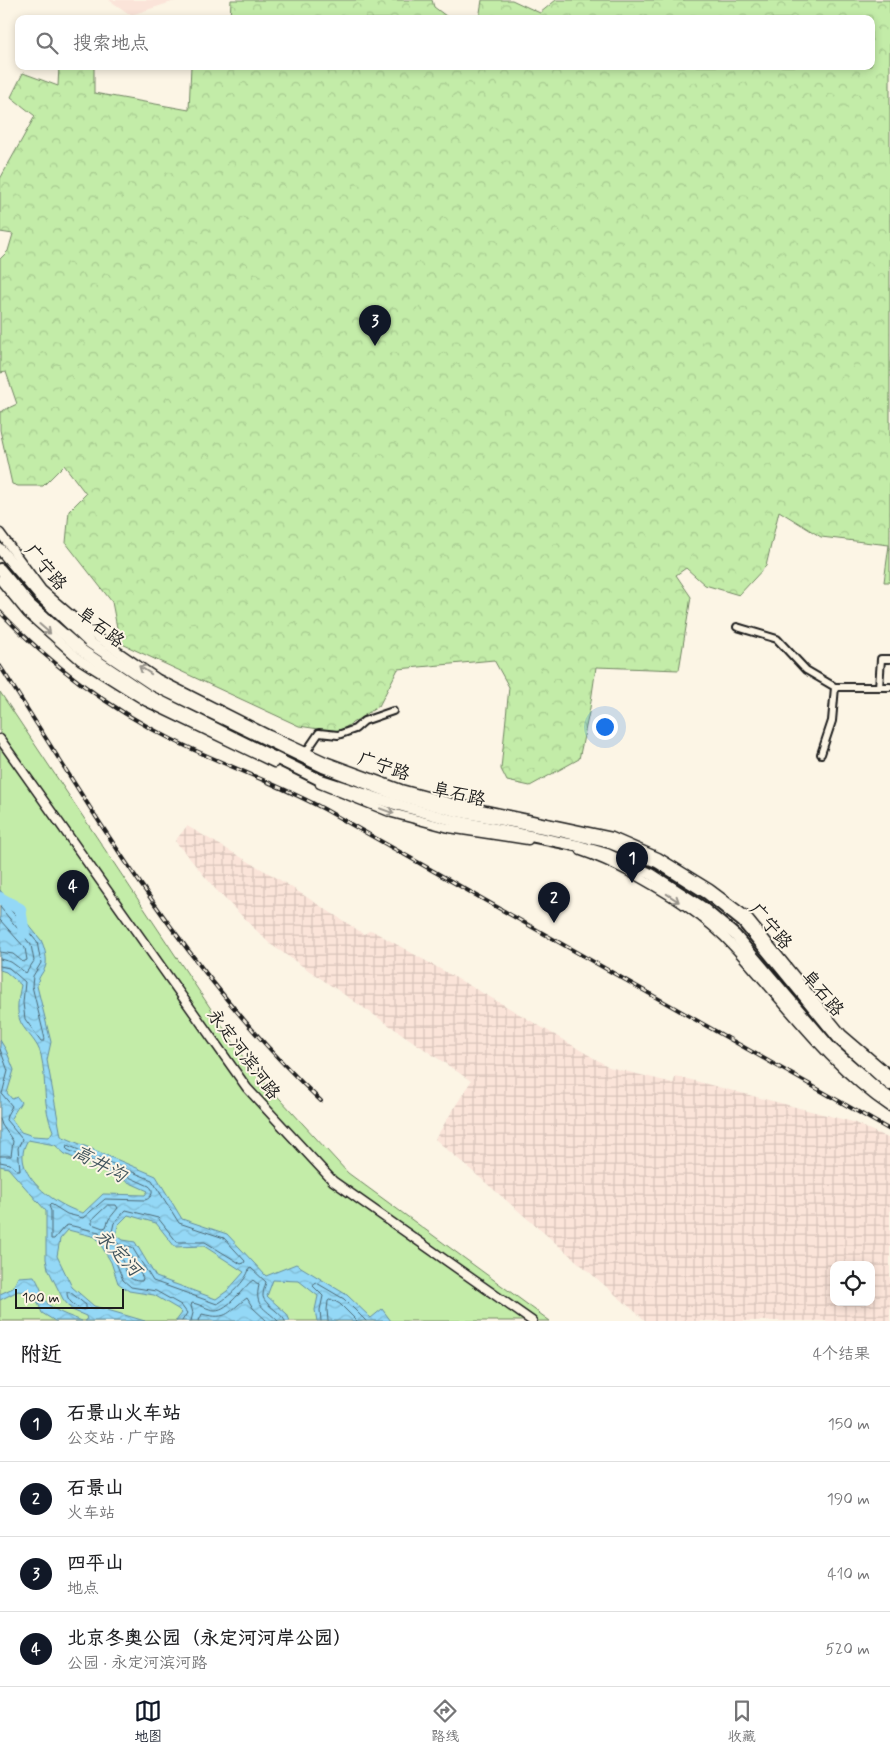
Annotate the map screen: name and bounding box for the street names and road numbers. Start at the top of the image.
street label: 广宁路 [19,539,72,596]
street label: 阜石路 [72,602,129,654]
street label: 广宁路 [354,747,413,787]
street label: 阜石路 [430,777,488,813]
street label: 广宁路 [743,898,797,955]
street label: 阜石路 [796,965,849,1022]
street label: 永定河滨河路 [201,1004,285,1105]

